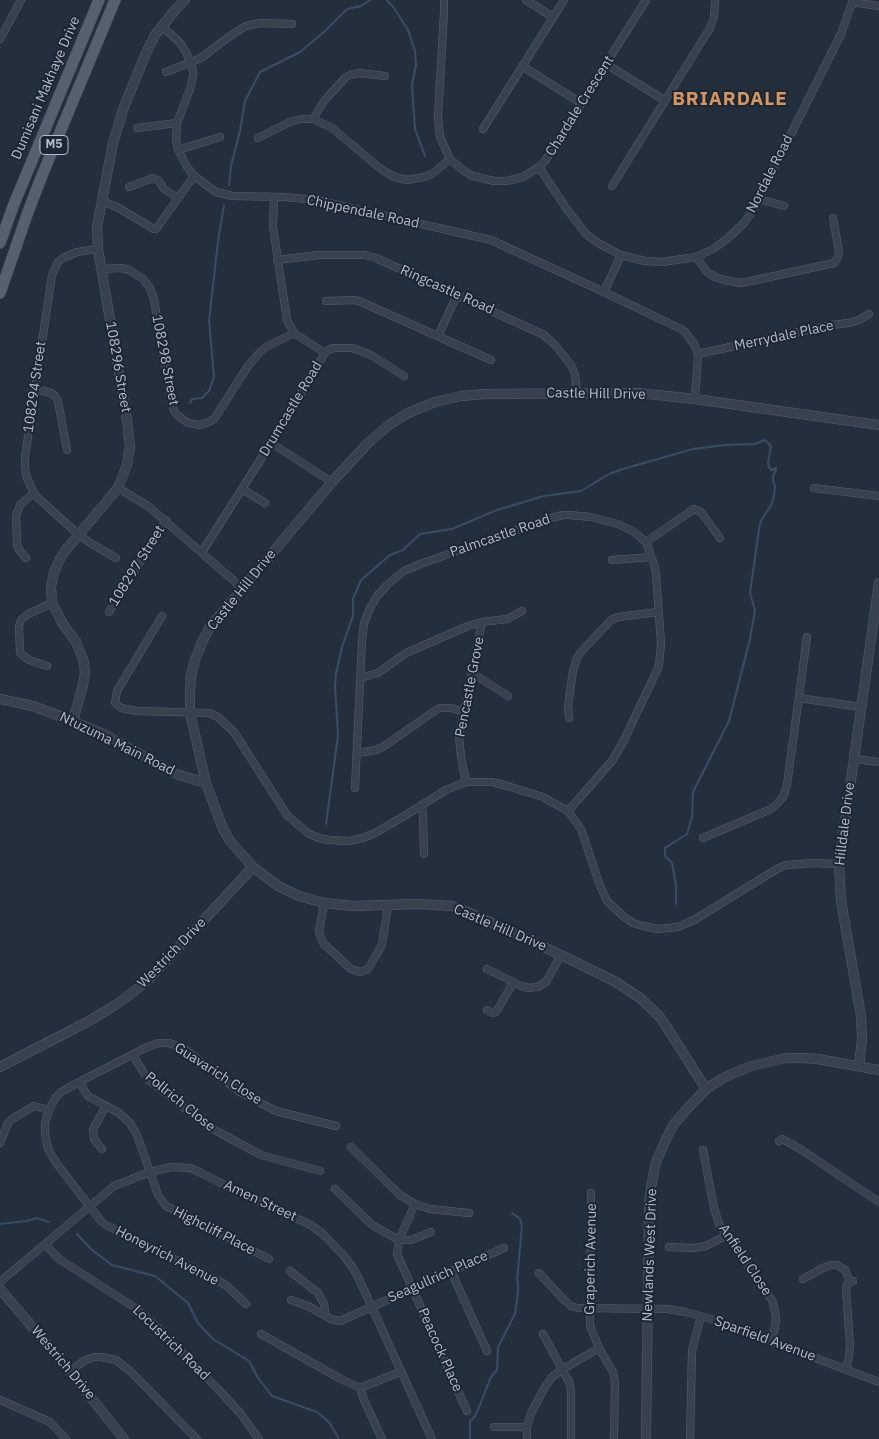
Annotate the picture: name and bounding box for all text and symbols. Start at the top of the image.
street label: Dumisani Makhaye Drive [8,14,84,162]
street label: Chardale Crescent [542,53,618,159]
district label: BRIARDALE [671,89,789,111]
street label: Nordale Road [743,132,797,216]
road number: M5 [40,136,68,154]
street label: Chippendale Road [305,192,421,232]
street label: Ringcastle Road [398,262,496,318]
street label: 108298 Street [148,313,182,407]
street label: Merrydale Place [733,317,835,355]
street label: 108296 Street [102,320,134,414]
street label: 108294 Street [20,340,50,434]
street label: Drumcastle Road [256,358,326,460]
street label: Castle Hill Drive [546,385,646,403]
street label: Palmcastle Road [448,511,552,561]
street label: 108297 Street [105,522,169,610]
street label: Castle Hill Drive [204,546,280,634]
street label: Pencastle Grove [452,635,488,739]
street label: Ntuzuma Main Road [57,709,177,779]
street label: Hilldale Drive [832,781,858,867]
street label: Castle Hill Drive [451,901,549,955]
street label: Westrich Drive [134,914,210,992]
street label: Guavarich Close [171,1039,265,1109]
street label: Pollrich Close [142,1069,218,1135]
street label: Amen Street [221,1177,299,1225]
street label: Newlands West Drive [639,1188,661,1322]
street label: Highcliff Place [170,1203,258,1259]
street label: Graperich Avenue [582,1203,600,1315]
street label: Anfield Close [715,1221,775,1299]
street label: Honeyrich Avenue [112,1223,222,1289]
street label: Seagullrich Place [385,1247,491,1307]
street label: Locustrich Road [129,1302,213,1384]
street label: Peacock Place [414,1305,466,1395]
street label: Sparfield Avenue [712,1313,818,1365]
street label: Westrich Drive [27,1323,99,1403]

